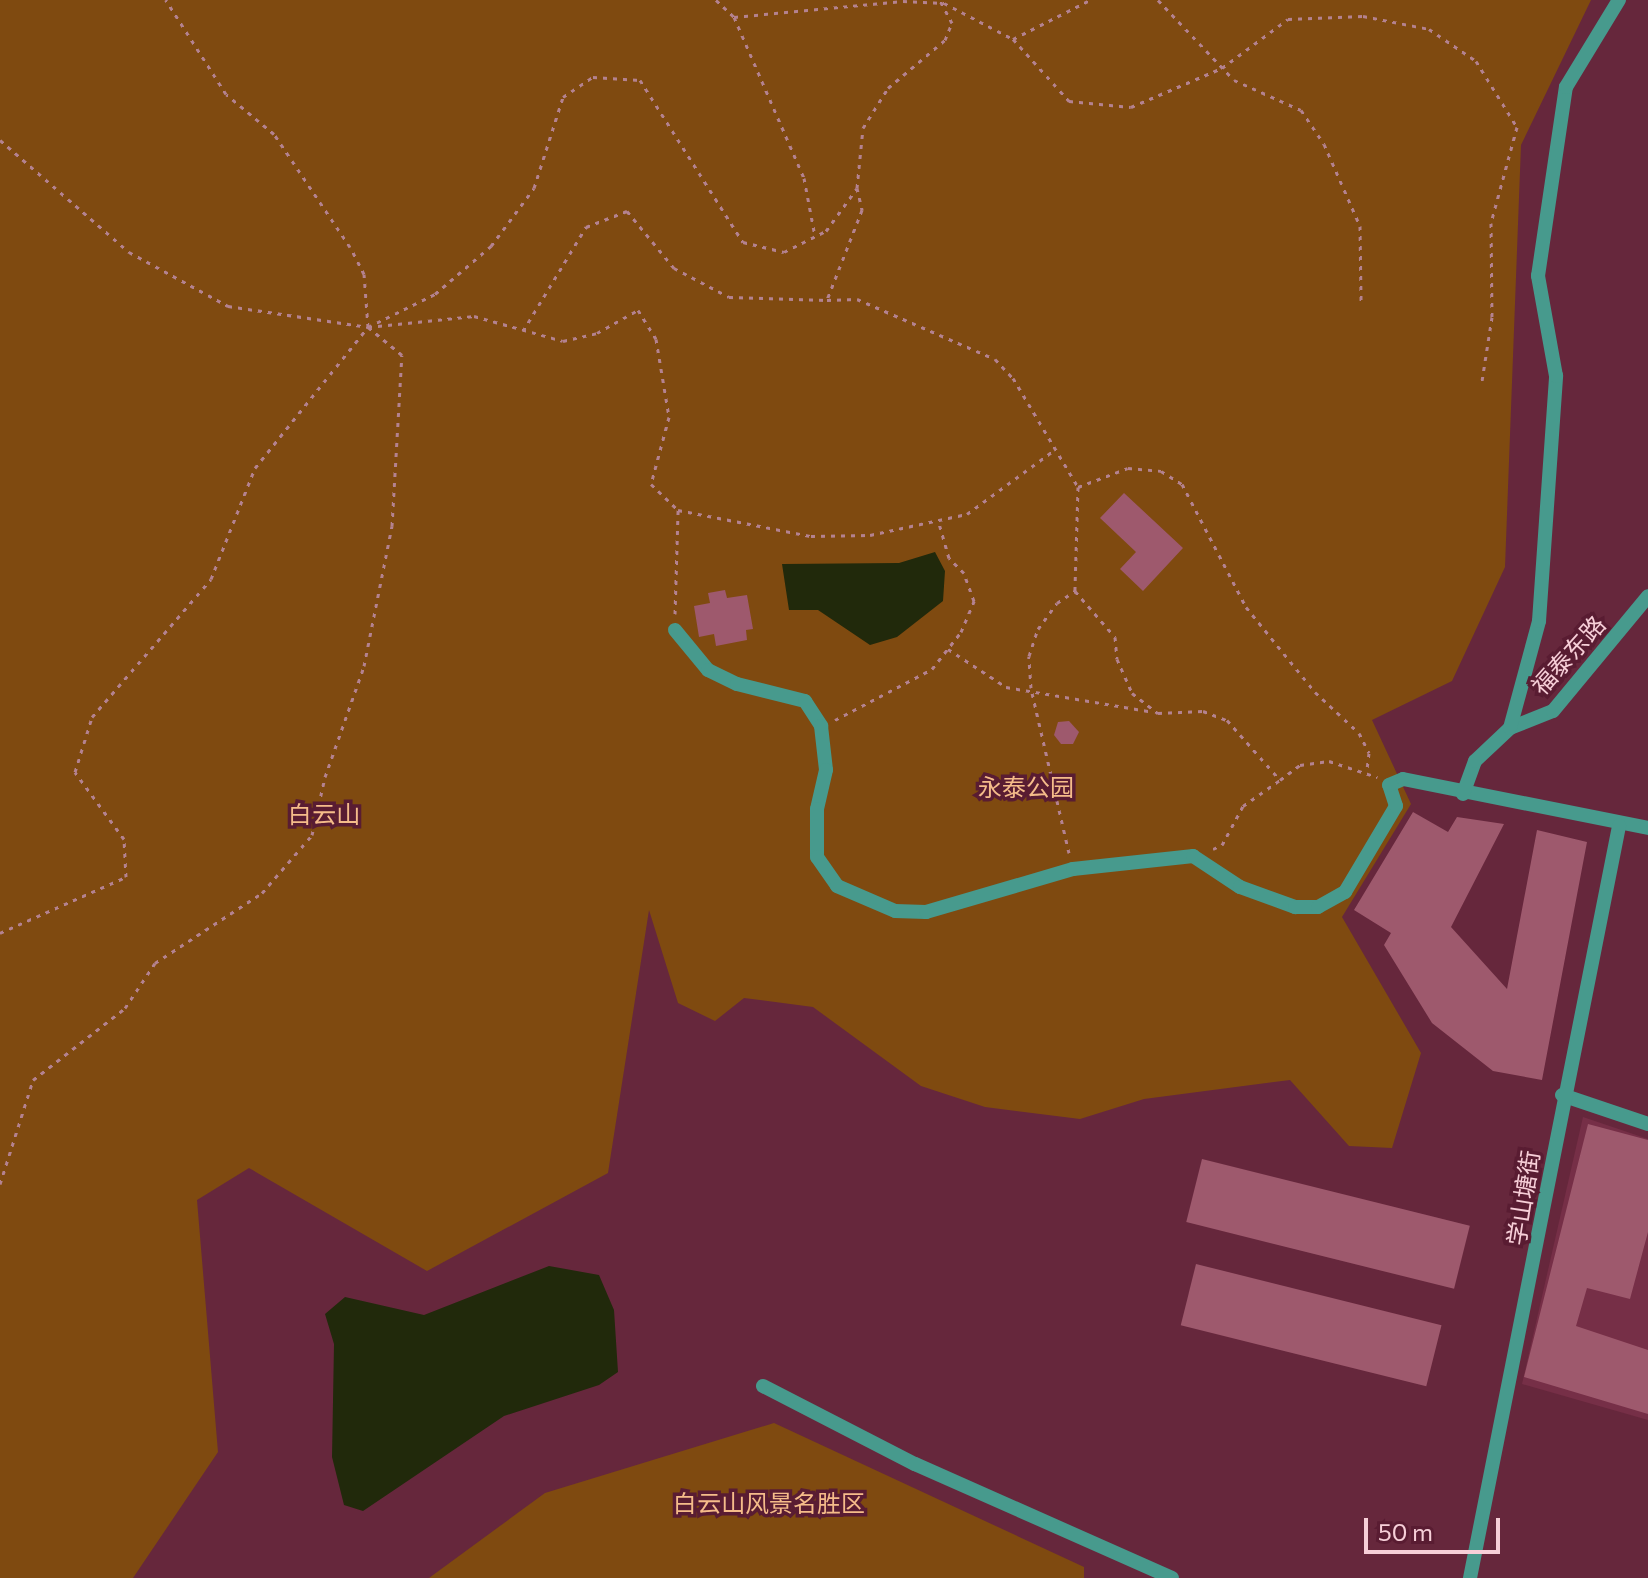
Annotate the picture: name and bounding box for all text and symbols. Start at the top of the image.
street label: 福泰东路 [1525,610,1611,700]
park label: 永泰公园 [978,773,1074,801]
park label: 白云山 [288,800,360,828]
street label: 学山塘街 [1501,1148,1545,1248]
park label: 白云山风景名胜区 [673,1489,865,1517]
scale bar [1368,1502,1504,1552]
text: 50 m [1378,1517,1433,1546]

